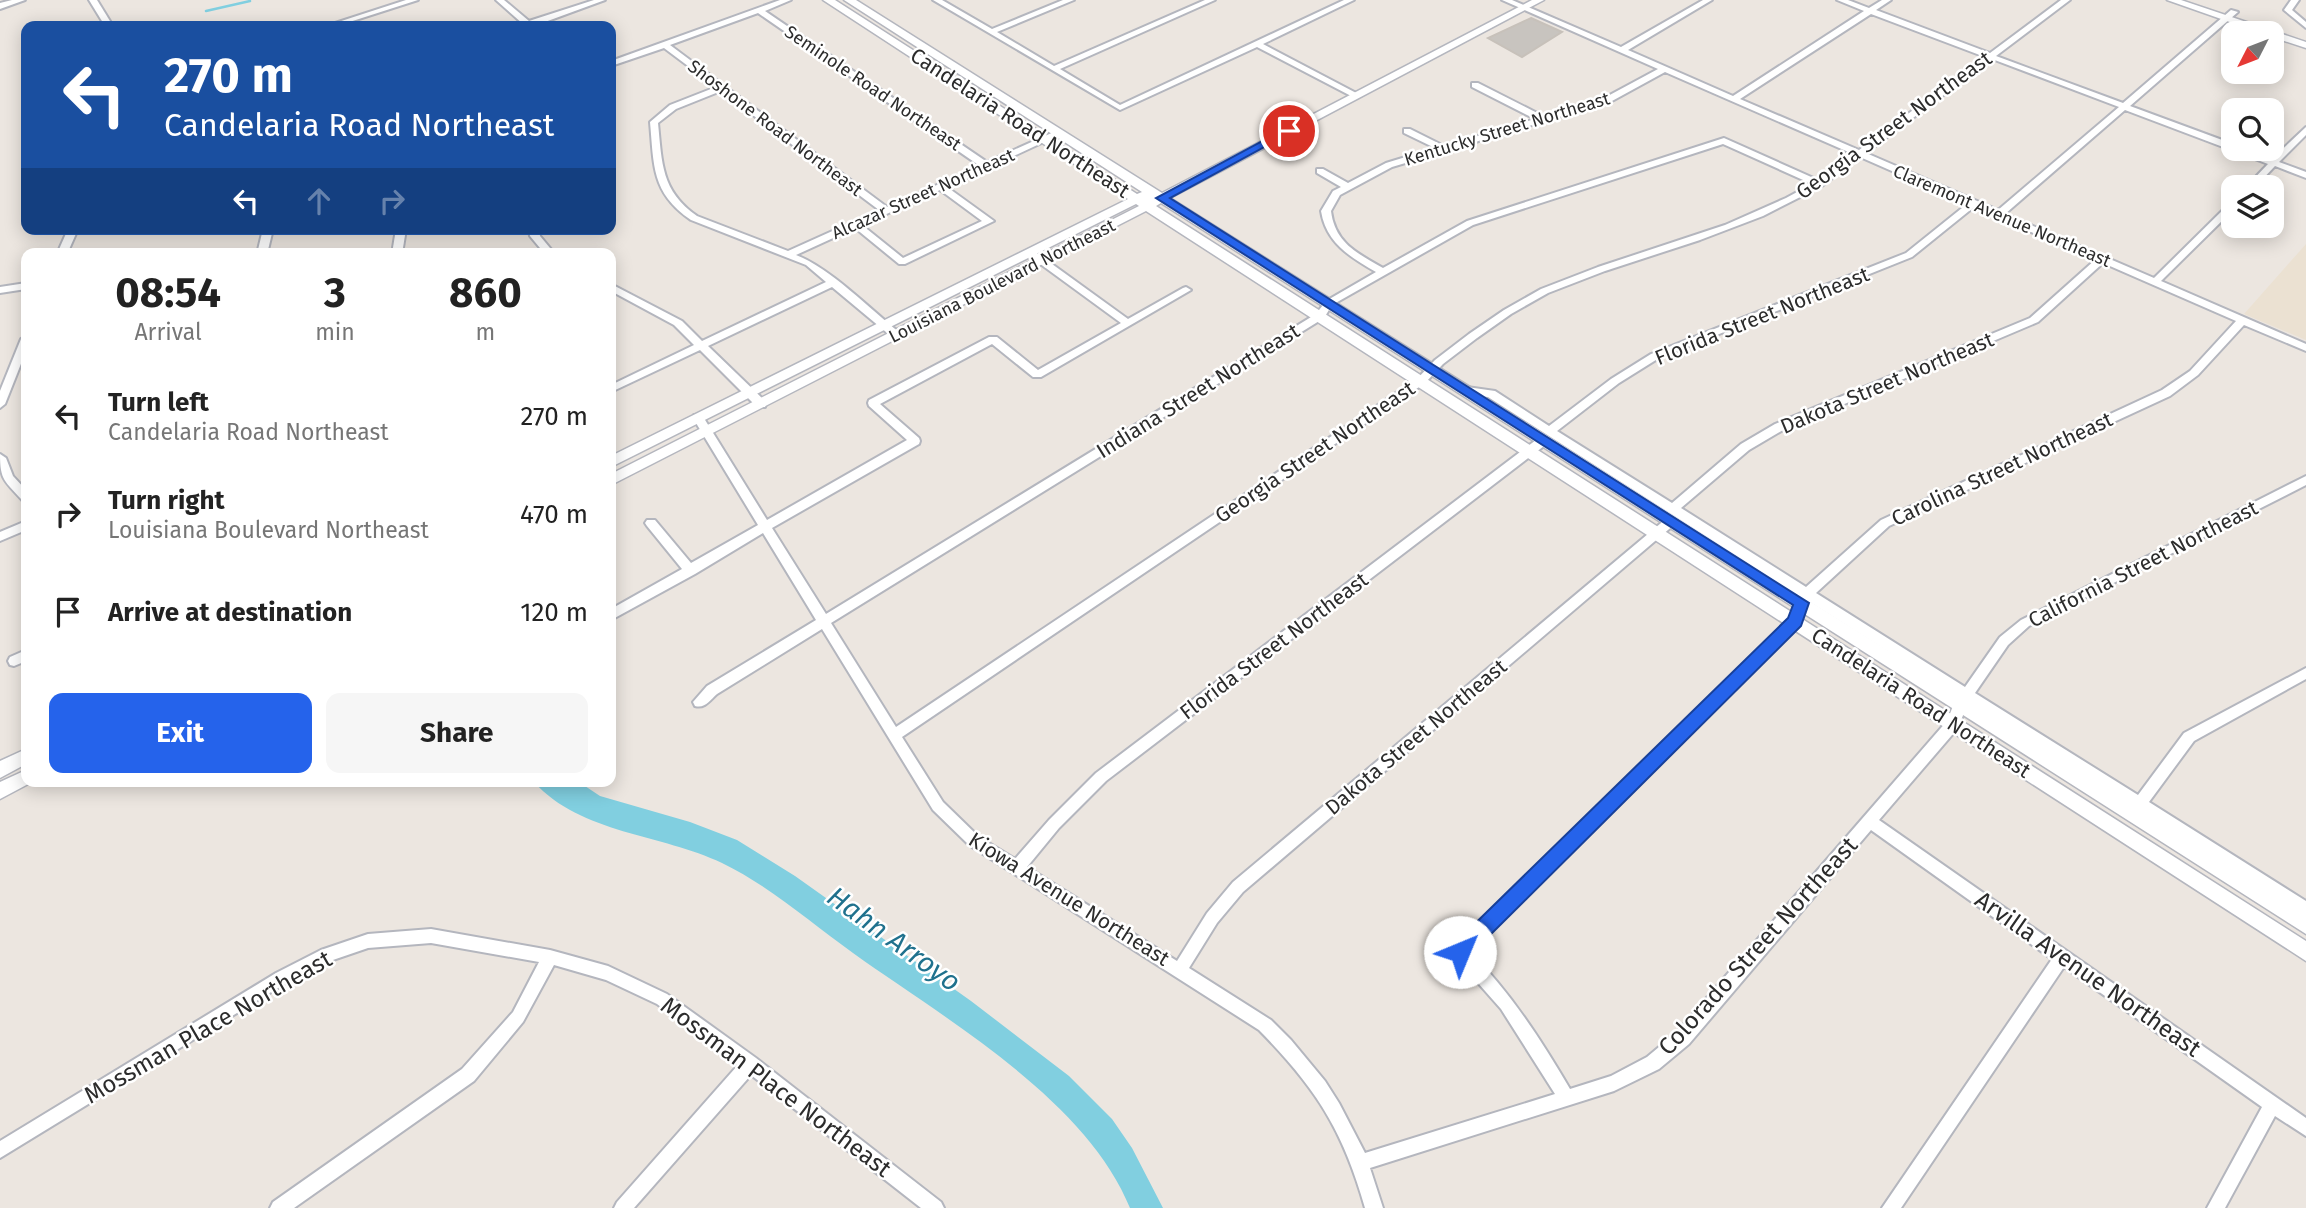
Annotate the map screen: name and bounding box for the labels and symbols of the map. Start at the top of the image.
street label: Seminole Road Northeast [781,21,966,156]
north arrow [2221,21,2284,84]
street label: Candelaria Road Northeast [905,42,1135,204]
street label: Georgia Street Northeast [1791,45,1997,205]
street label: Shoshone Road Northeast [683,55,867,201]
street label: Kentucky Street Northeast [1402,87,1613,171]
pin [1259,101,1319,161]
street label: Alcazar Street Northeast [828,144,1018,244]
street label: Claremont Avenue Northeast [1890,160,2115,272]
street label: Louisiana Boulevard Northeast [885,214,1119,348]
street label: Florida Street Northeast [1651,261,1873,371]
street label: Indiana Street Northeast [1092,318,1305,464]
street label: Dakota Street Northeast [1777,326,1998,440]
street label: Georgia Street Northeast [1210,375,1420,529]
street label: Carolina Street Northeast [1887,406,2117,532]
street label: California Street Northeast [2024,495,2263,633]
street label: Florida Street Northeast [1175,566,1374,725]
street label: Candelaria Road Northeast [1806,622,2036,784]
street label: Dakota Street Northeast [1320,653,1512,821]
street label: Kiowa Avenue Northeast [964,826,1175,972]
street label: Colorado Street Northeast [1653,831,1863,1061]
water label: Hahn Arroyo [821,880,967,998]
street label: Arvilla Avenue Northeast [1970,885,2206,1063]
position arrow [1423,915,1497,989]
street label: Mossman Place Northeast [79,944,337,1109]
street label: Mossman Place Northeast [655,991,897,1183]

